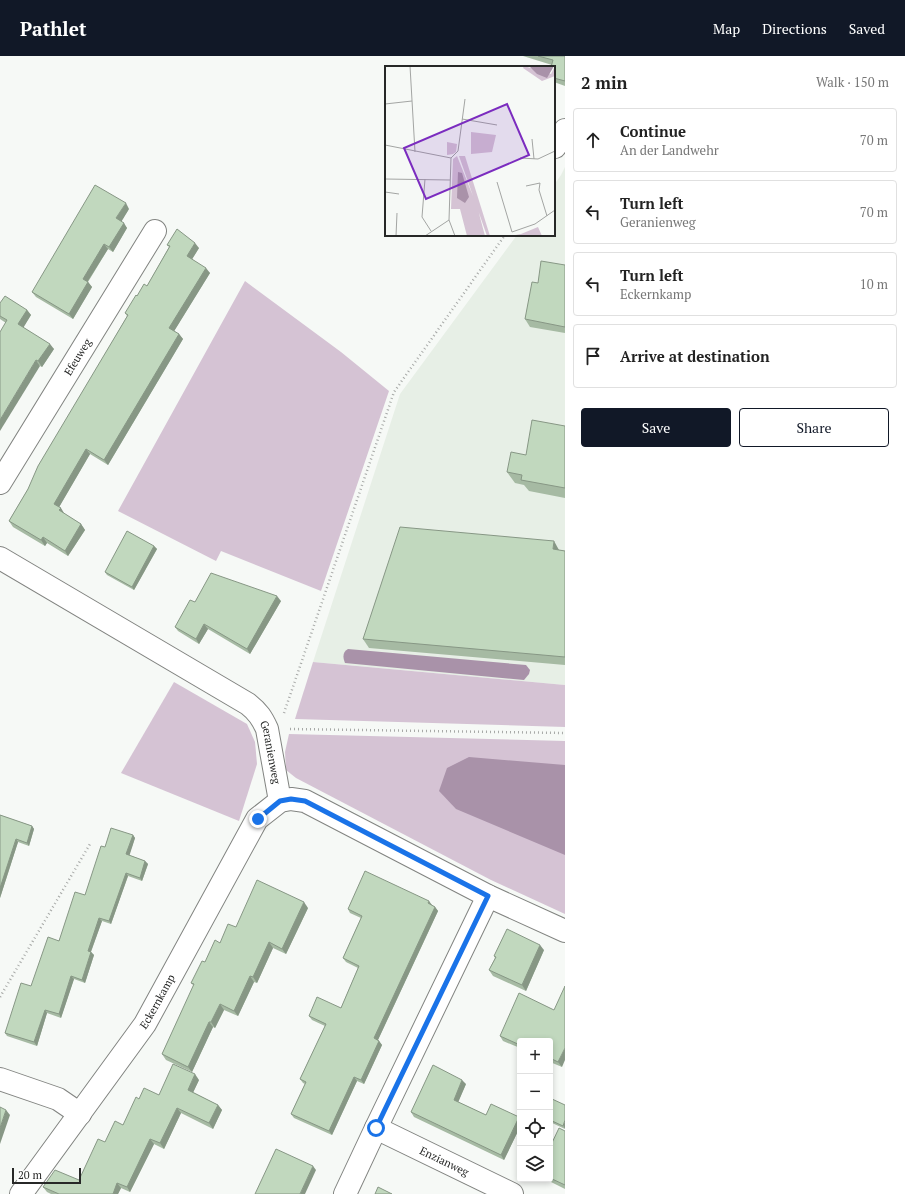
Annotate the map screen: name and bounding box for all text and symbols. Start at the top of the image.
text: Pathlet [20,16,86,41]
text: Map [713,19,740,38]
text: Directions [762,19,827,38]
text: Saved [849,19,885,38]
inset map [385,66,555,236]
text: 2 min [581,71,628,94]
text: Walk · 150 m [816,73,889,91]
text: Continue [620,121,686,141]
icon: ahead [582,129,604,151]
text: 70 m [860,131,888,149]
text: An der Landwehr [620,141,719,159]
text: Turn left [620,193,684,213]
icon: left [582,201,604,223]
text: 70 m [860,203,888,221]
text: Geranienweg [620,213,696,231]
text: Turn left [620,265,684,285]
icon: left [582,273,604,295]
text: 10 m [860,275,888,293]
text: Eckernkamp [620,285,691,303]
street label: Efeuweg [61,336,94,378]
icon: arrive [582,345,604,367]
text: Arrive at destination [620,346,770,366]
button: Save [581,408,731,447]
button: Share [739,408,889,447]
street label: Geranienweg [257,718,284,785]
route end [249,810,267,828]
street label: Eckernkamp [137,972,178,1032]
map controls [517,1038,553,1182]
button: + [517,1038,553,1074]
button: − [517,1074,553,1110]
button: locate [517,1110,553,1146]
route start [367,1119,385,1137]
street label: Enzianweg [417,1143,471,1179]
button: layers [517,1146,553,1182]
scale bar [12,1166,81,1185]
text: 20 m [18,1168,42,1182]

